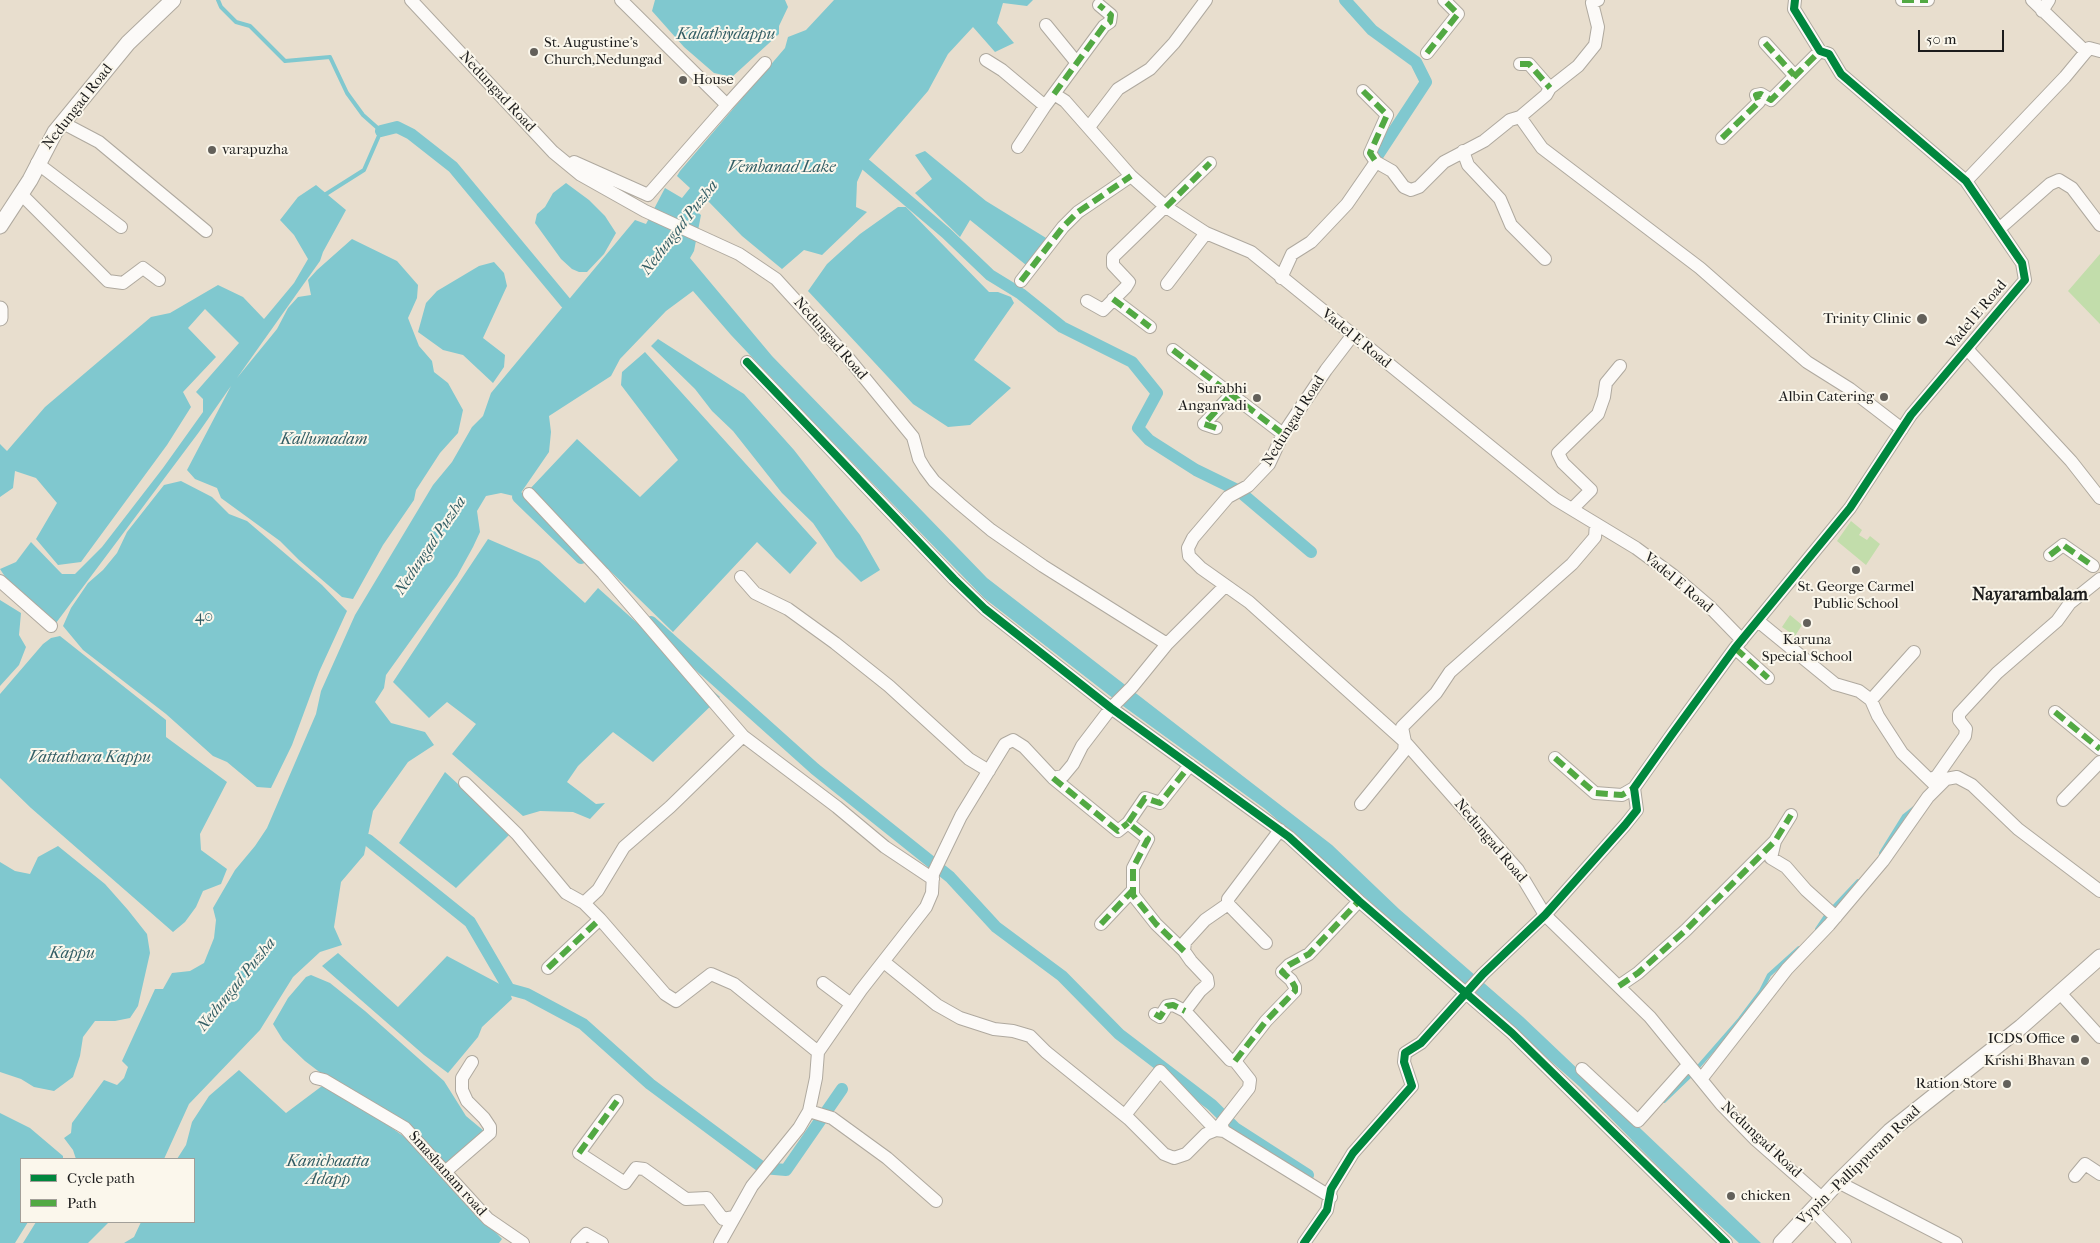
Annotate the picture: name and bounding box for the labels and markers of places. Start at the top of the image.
place label: St. Augustine's Church,Nedungad [544,34,662,69]
marker: St. Augustine's Church,Nedungad [528,46,540,58]
place label: House [693,71,734,89]
marker: House [677,74,689,86]
place label: varapuzha [222,141,288,159]
marker: varapuzha [206,144,218,156]
place label: Trinity Clinic [1823,310,1911,328]
marker: Trinity Clinic [1915,312,1929,326]
place label: Surabhi Anganvadi [1178,380,1247,415]
place label: Albin Catering [1779,388,1874,406]
marker: Albin Catering [1878,391,1890,403]
marker: Surabhi Anganvadi [1251,392,1263,404]
marker: St. George Carmel Public School [1850,564,1862,576]
place label: St. George Carmel Public School [1797,578,1915,613]
marker: Karuna Special School [1801,617,1813,629]
place label: Karuna Special School [1762,631,1852,666]
place label: ICDS Office [1988,1030,2065,1048]
marker: ICDS Office [2069,1033,2081,1045]
place label: Krishi Bhavan [1984,1052,2075,1070]
marker: Krishi Bhavan [2079,1055,2091,1067]
place label: Ration Store [1916,1075,1997,1093]
marker: Ration Store [2001,1078,2013,1090]
place label: chicken [1741,1187,1791,1205]
marker: chicken [1725,1190,1737,1202]

